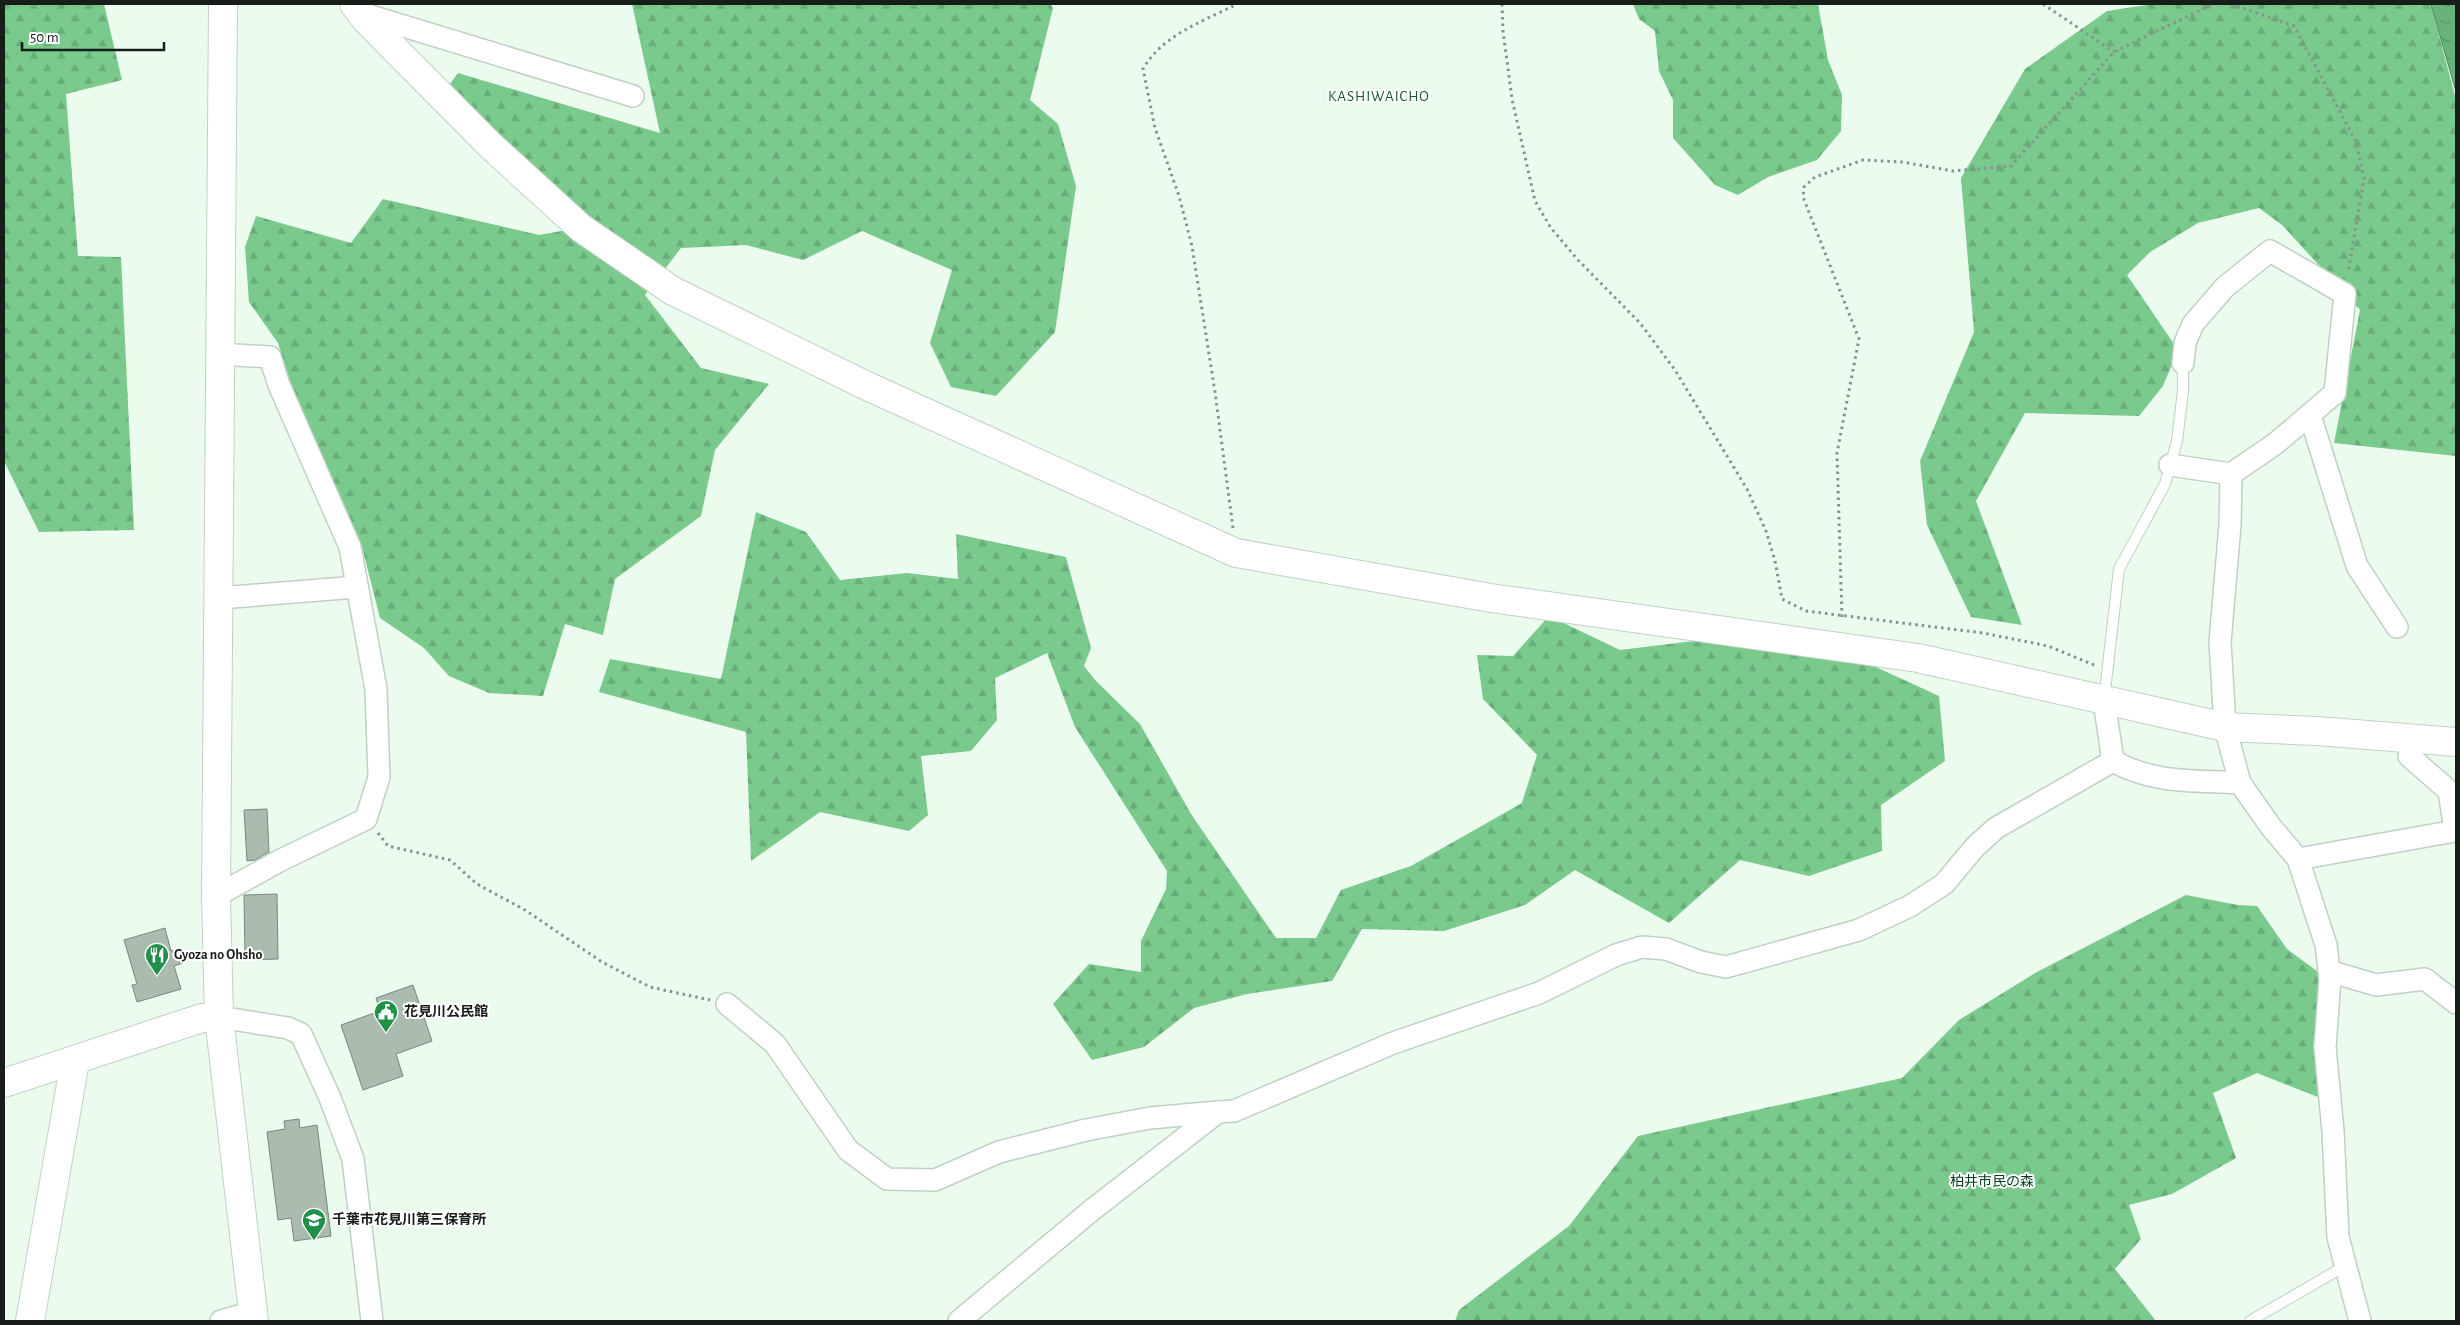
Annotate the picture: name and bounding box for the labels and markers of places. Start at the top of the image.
restaurant icon: Gyoza no Ohsho [144,942,170,976]
place label: Gyoza no Ohsho [174,948,263,962]
public building icon: 花見川公民館 [373,999,399,1033]
place label: 花見川公民館 [404,1004,488,1019]
school or university icon: 千葉市花見川第三保育所 [301,1207,327,1241]
place label: 千葉市花見川第三保育所 [332,1211,486,1227]

